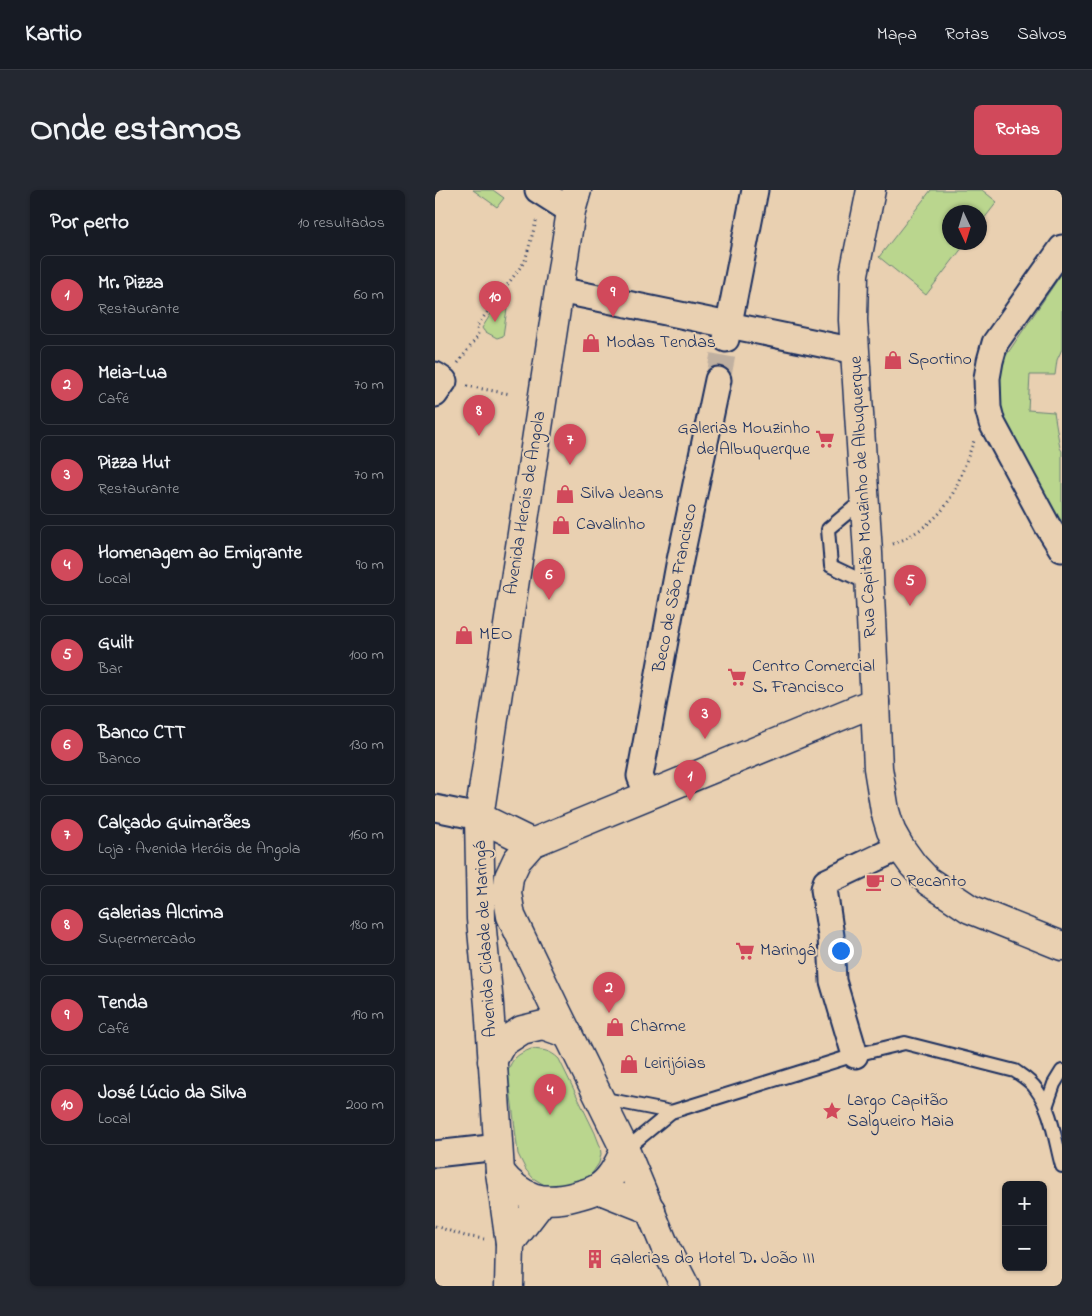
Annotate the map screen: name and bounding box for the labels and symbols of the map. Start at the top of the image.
north arrow [942,205,987,250]
pin: 9 [597,276,629,317]
pin: 10 [479,281,511,322]
place label: Modas Tendas [606,330,716,356]
shop icon: Modas Tendas [580,332,602,354]
place label: Sportino [908,347,972,373]
shop icon: Sportino [882,349,904,371]
street label: Rua Capitão Mouzinho de Albuquerque [844,354,884,639]
pin: 8 [463,395,495,436]
street label: Avenida Heróis de Angola [499,409,554,597]
place label: Galerias Mouzinho de Albuquerque [678,416,811,463]
pin: 7 [554,424,586,465]
supermarket icon: Galerias Mouzinho de Albuquerque [814,428,836,450]
place label: Silva Jeans [580,481,664,507]
shop icon: Silva Jeans [554,483,576,505]
street label: Beco de São Francisco [647,501,705,676]
place label: Cavalinho [576,512,645,538]
shop icon: Cavalinho [550,514,572,536]
pin: 6 [533,559,565,600]
pin: 5 [894,565,926,606]
place label: MEO [479,622,513,648]
shop icon: MEO [453,624,475,646]
place label: Centro Comercial S. Francisco [752,654,875,701]
supermarket icon: Centro Comercial S. Francisco [726,666,748,688]
pin: 3 [689,698,721,739]
pin: 1 [674,760,706,801]
street label: Avenida Cidade de Maringá [468,840,505,1038]
place label: O Recanto [890,869,966,895]
cafe icon: O Recanto [864,871,886,893]
place label: Maringá [760,938,816,965]
your location [828,938,854,964]
supermarket icon: Maringá [734,940,756,962]
pin: 2 [593,972,625,1013]
place label: Charme [630,1014,687,1040]
shop icon: Charme [604,1016,626,1038]
place label: Leirijóias [644,1051,706,1077]
shop icon: Leirijóias [618,1053,640,1075]
pin: 4 [534,1074,566,1115]
place label: Largo Capitão Salgueiro Maia [847,1088,954,1136]
place icon: Largo Capitão Salgueiro Maia [821,1100,843,1122]
place label: Galerias do Hotel D. João III [610,1246,815,1272]
building icon: Galerias do Hotel D. João III [584,1248,606,1270]

